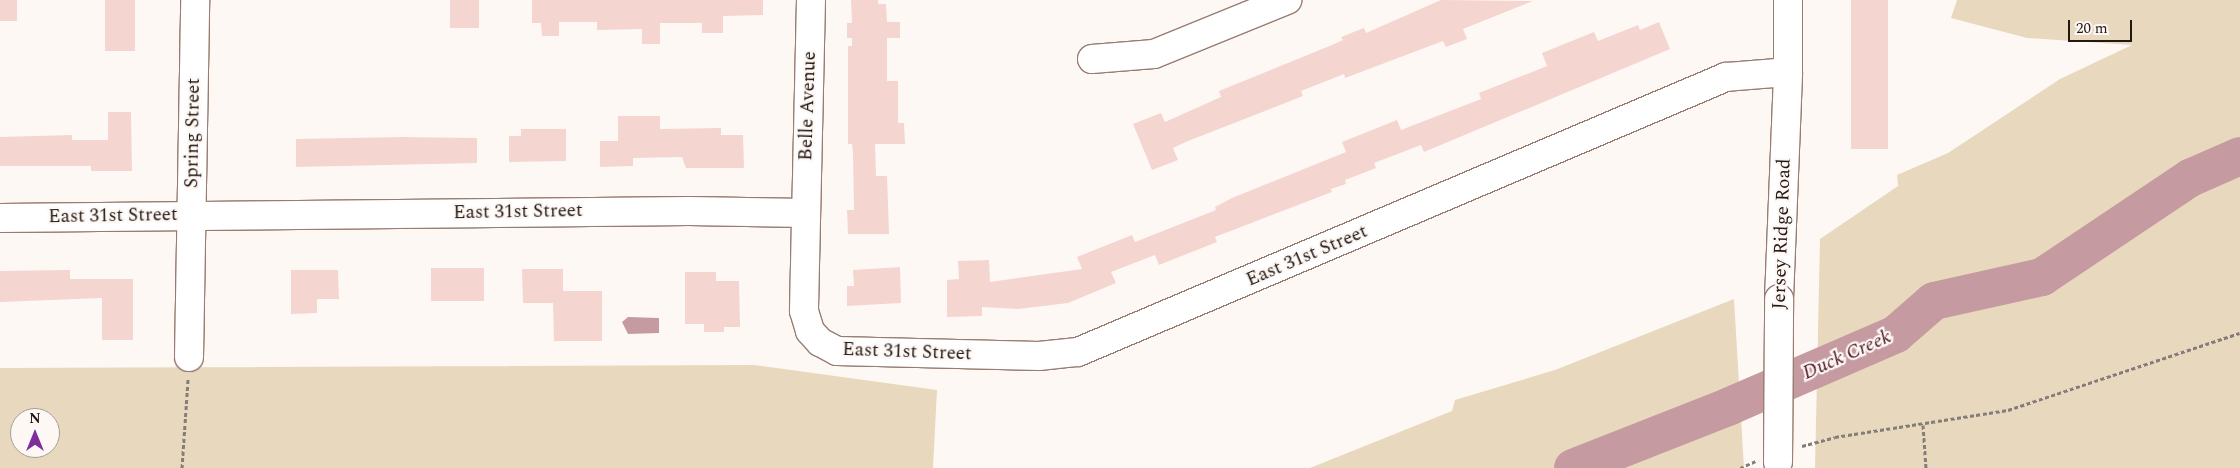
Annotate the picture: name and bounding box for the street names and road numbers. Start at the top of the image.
street label: Belle Avenue [795,51,821,161]
street label: Spring Street [181,78,205,188]
street label: Jersey Ridge Road [1768,158,1796,310]
street label: East 31st Street [453,199,583,225]
street label: East 31st Street [48,203,178,229]
street label: East 31st Street [1243,220,1371,292]
street label: East 31st Street [842,338,972,366]

